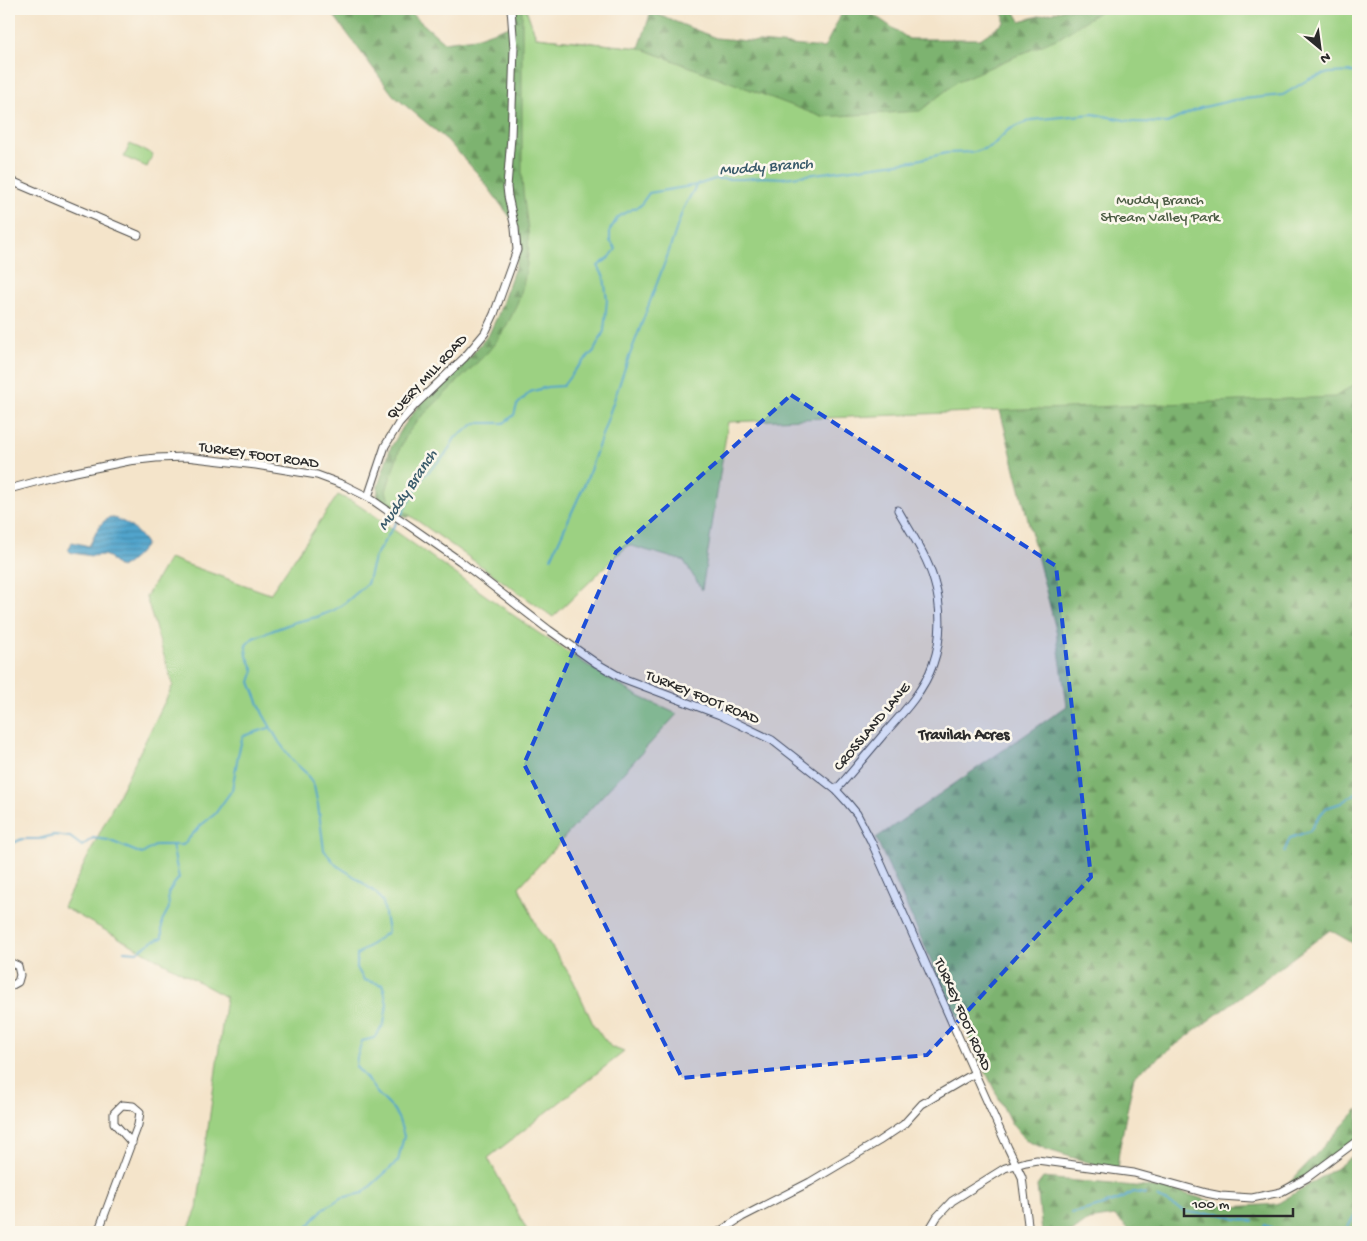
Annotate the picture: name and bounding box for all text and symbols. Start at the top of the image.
north arrow [1294,22,1344,72]
text: N [1317,48,1333,67]
water label: Muddy Branch [719,156,814,181]
park label: Muddy Branch Stream Valley Park [1100,192,1221,227]
street label: QUERY MILL ROAD [383,331,472,424]
street label: TURKEY FOOT ROAD [197,439,320,473]
water label: Muddy Branch [375,447,443,535]
street label: TURKEY FOOT ROAD [642,666,762,729]
street label: CROSSLAND LANE [830,679,915,775]
district label: Travilah Acres [917,727,1010,746]
street label: TURKEY FOOT ROAD [929,955,995,1074]
scale bar [1184,1186,1293,1218]
text: 100 m [1191,1196,1230,1214]

